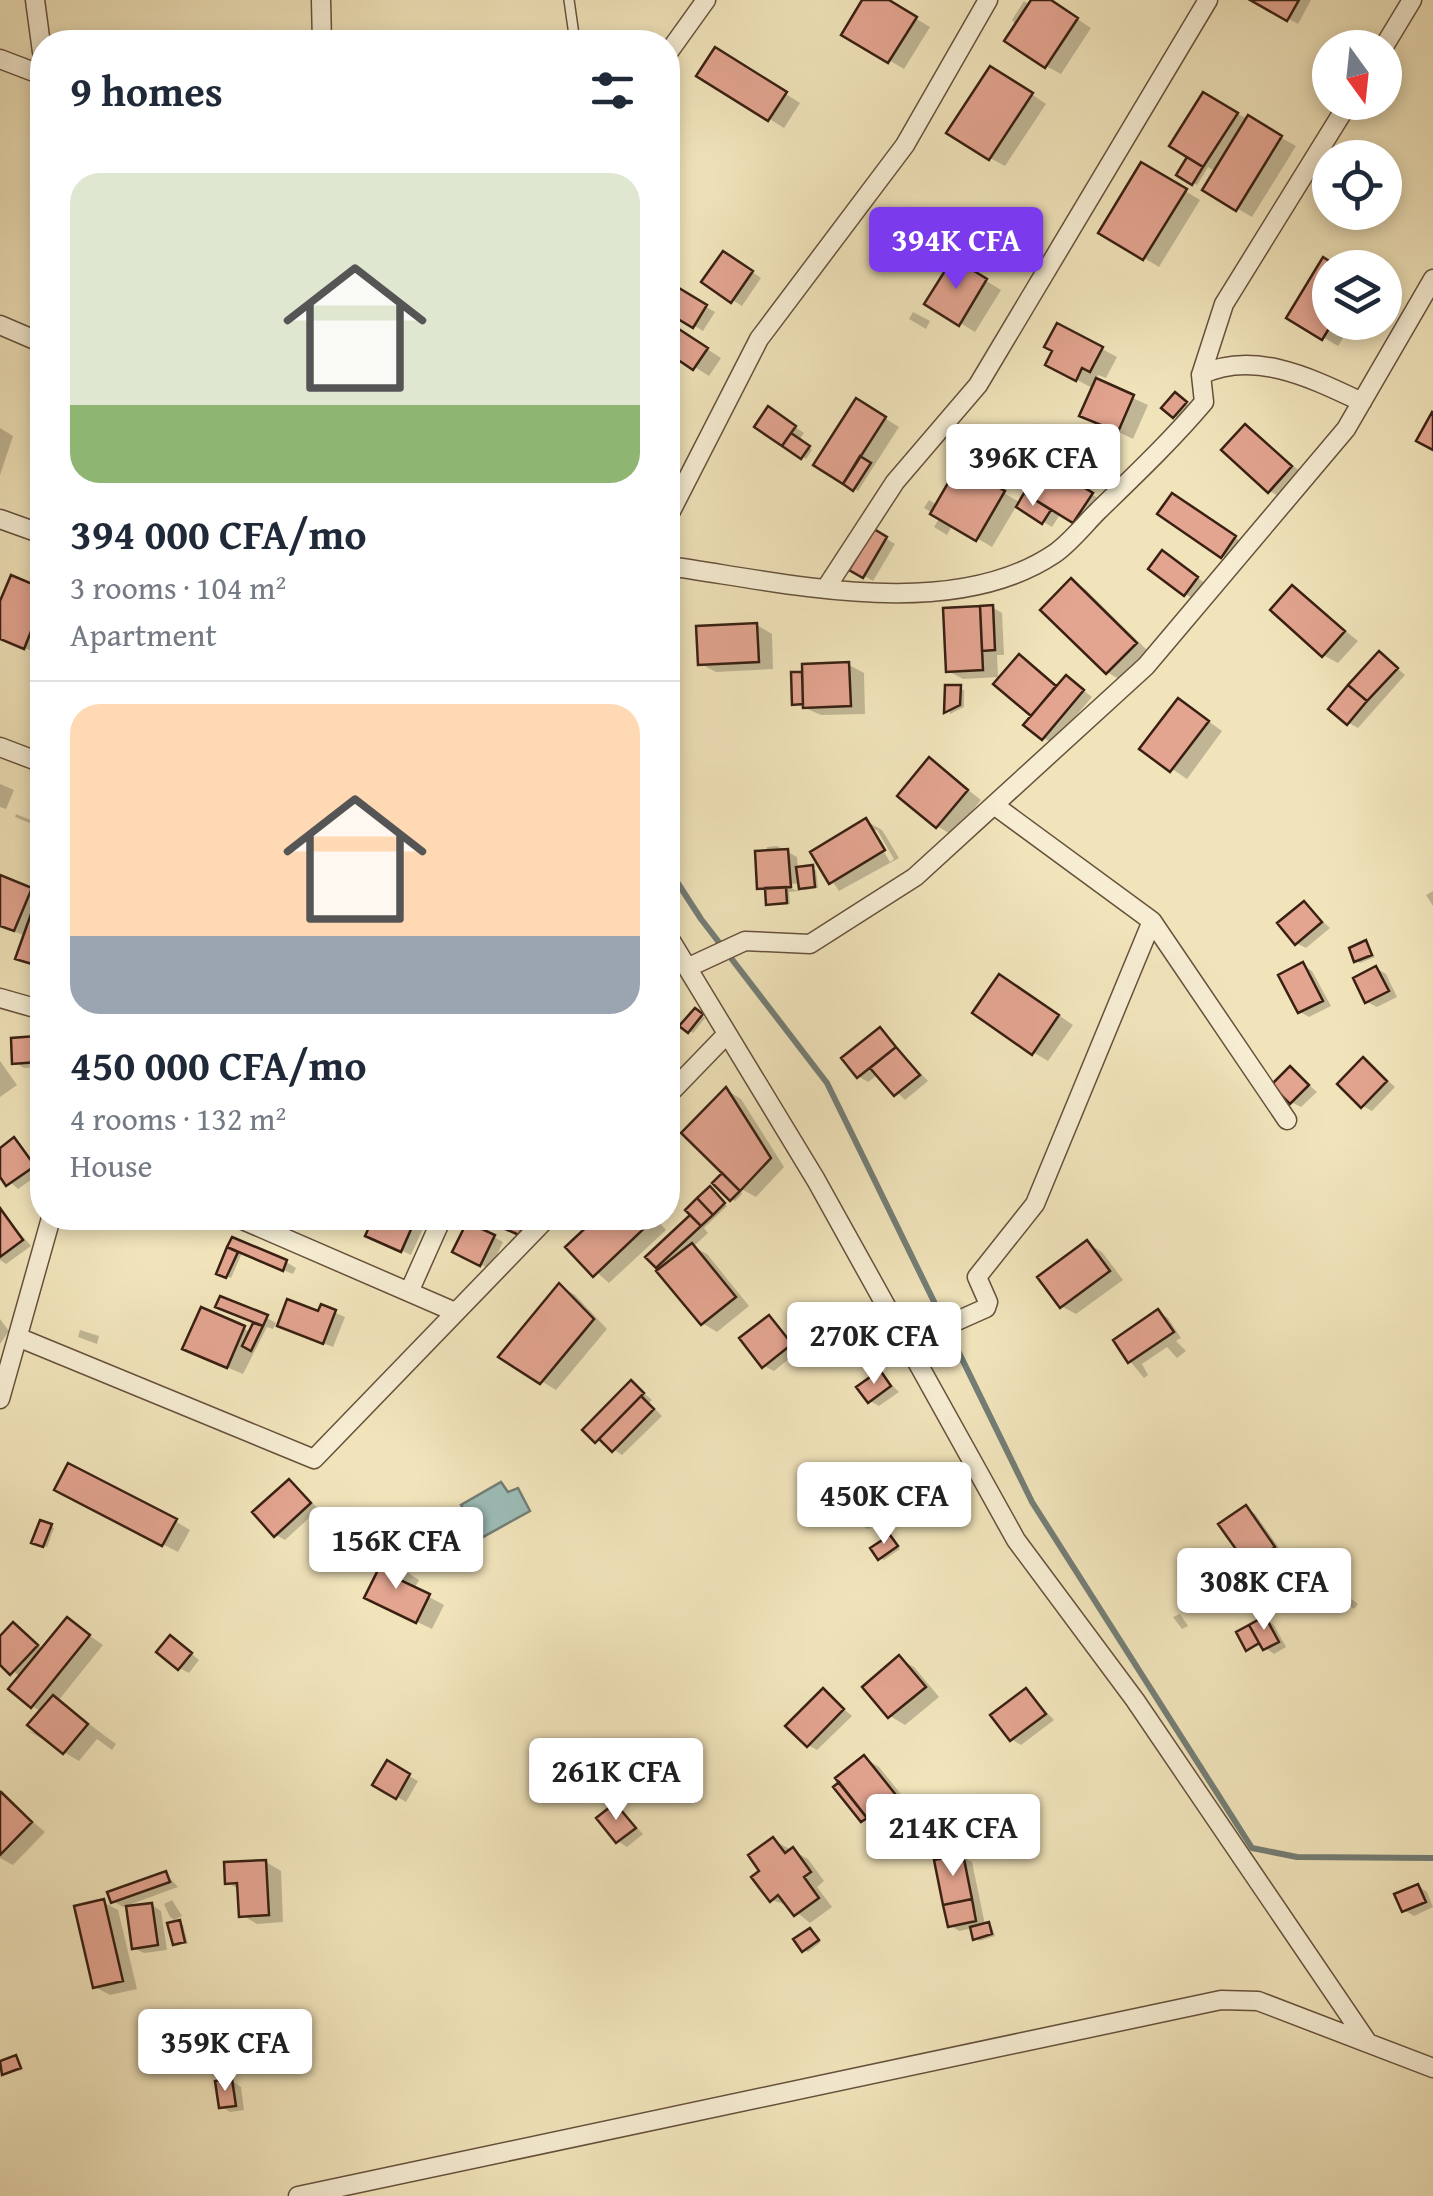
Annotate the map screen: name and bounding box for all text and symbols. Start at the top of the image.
north arrow [1312,30,1402,120]
map controls [1312,30,1402,340]
text: 9 homes [70,60,223,121]
icon: filters [585,63,640,118]
button: locate [1312,140,1402,230]
pin: 394K CFA [853,207,1059,292]
text: 394K CFA [891,216,1021,263]
icon: home [265,238,445,418]
button: layers [1312,250,1402,340]
pin: 396K CFA [930,424,1136,509]
text: 396K CFA [968,433,1098,480]
text: 394 000 CFA/mo [70,503,367,564]
text: 3 rooms · 104 m² [70,564,286,611]
text: Apartment [70,611,217,658]
icon: home [265,769,445,949]
text: 450 000 CFA/mo [70,1034,367,1095]
text: 4 rooms · 132 m² [70,1095,286,1142]
text: House [70,1142,153,1189]
pin: 270K CFA [771,1302,977,1387]
text: 270K CFA [809,1311,939,1358]
pin: 450K CFA [781,1462,987,1547]
text: 450K CFA [819,1471,949,1518]
pin: 156K CFA [293,1507,499,1592]
text: 156K CFA [331,1516,461,1563]
pin: 308K CFA [1161,1548,1367,1633]
text: 308K CFA [1199,1557,1329,1604]
pin: 261K CFA [513,1738,719,1823]
text: 261K CFA [551,1747,681,1794]
pin: 214K CFA [850,1794,1056,1879]
text: 214K CFA [888,1803,1018,1850]
pin: 359K CFA [122,2009,328,2094]
text: 359K CFA [160,2018,290,2065]

